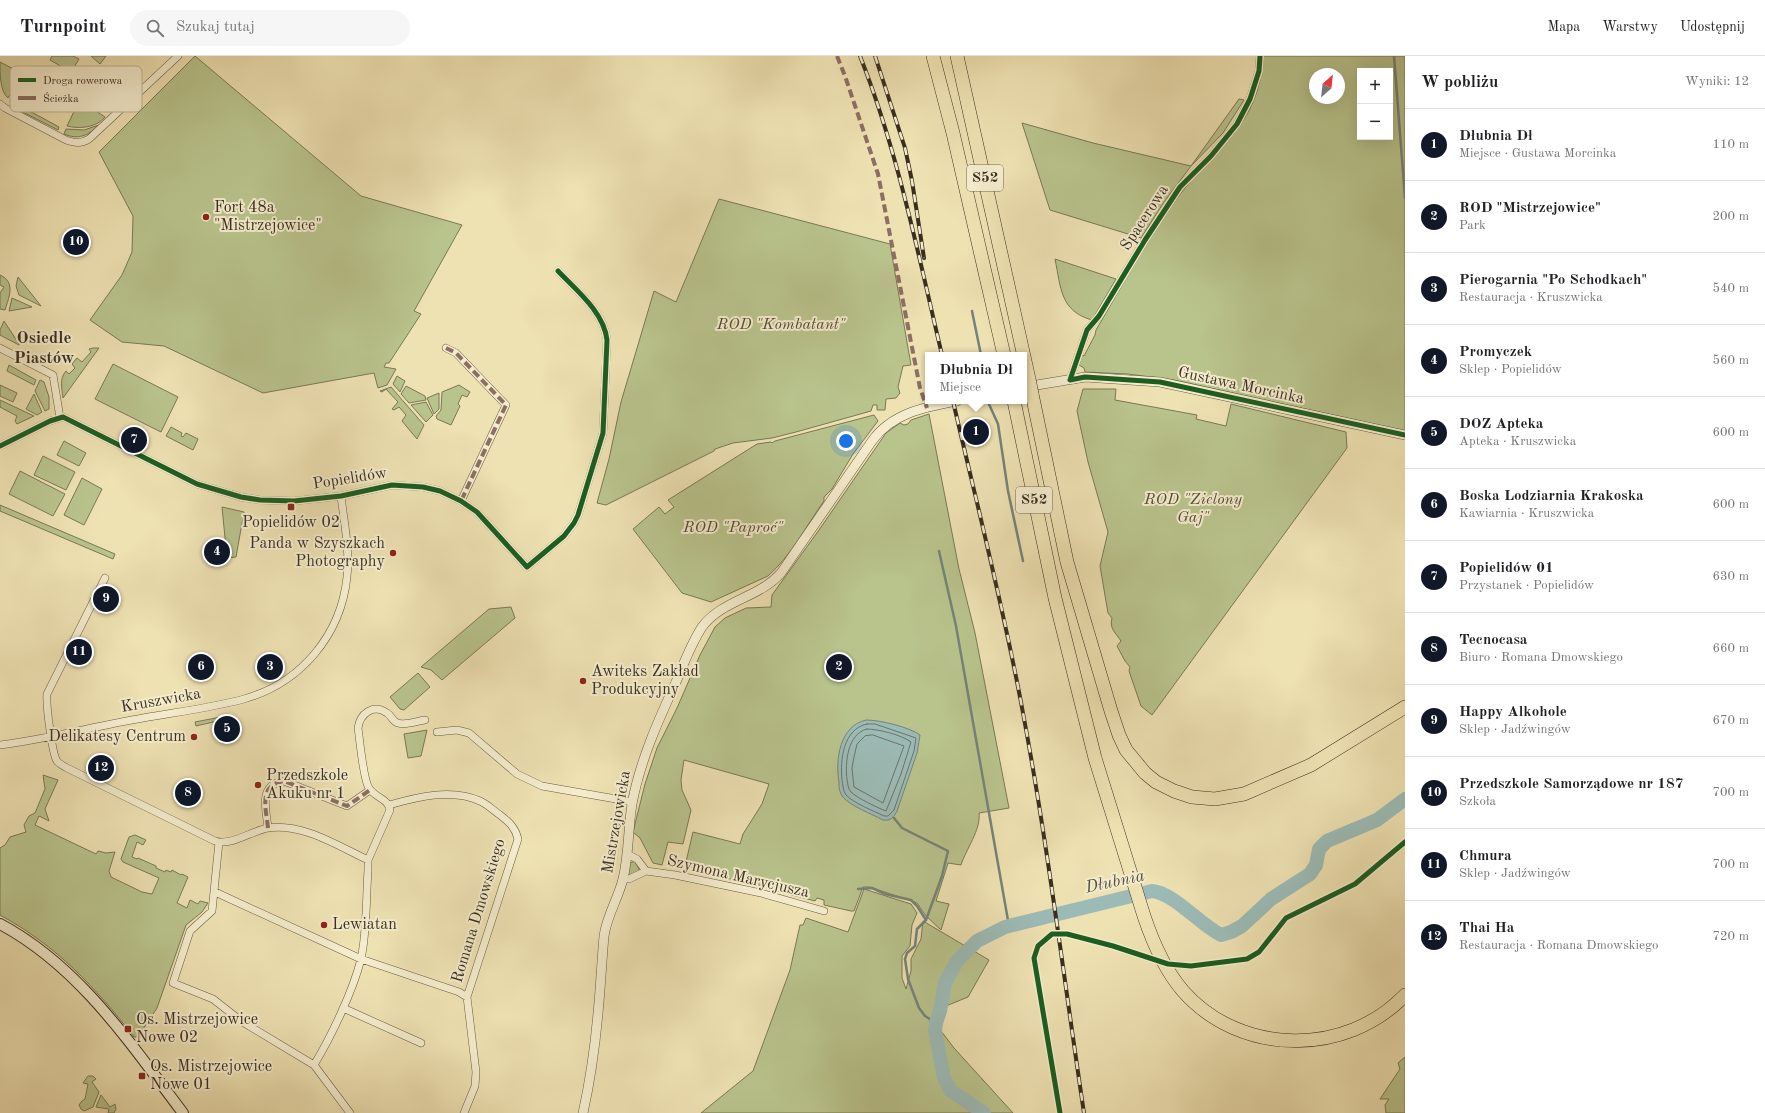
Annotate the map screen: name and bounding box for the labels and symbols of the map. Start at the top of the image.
legend [10,66,142,112]
north arrow [1309,68,1345,104]
text: Droga rowerowa [43,76,123,87]
text: Ścieżka [43,92,79,105]
road number: S52 [967,165,1003,191]
street label: Spacerowa [1118,182,1172,254]
place label: Fort 48a "Mistrzejowice" [214,200,322,234]
marker: Fort 48a "Mistrzejowice" [201,212,211,222]
pin: 10 [63,227,89,257]
park label: ROD "Kombatant" [716,317,846,333]
district label: Osiedle Piastów [14,330,74,367]
street label: Gustawa Morcinka [1176,365,1306,407]
pin: 1 [963,417,989,447]
pin: 7 [121,425,147,455]
your location [836,431,856,451]
street label: Popielidów [312,465,389,493]
road number: S52 [1016,487,1052,513]
park label: ROD "Zielony Gaj" [1143,492,1243,526]
marker: Popielidów 02 [286,502,296,512]
place label: Popielidów 02 [242,515,340,531]
park label: ROD "Paproć" [682,520,784,536]
place label: Panda w Szyszkach Photography [249,536,386,570]
pin: 4 [204,537,230,567]
marker: Panda w Szyszkach Photography [388,548,398,558]
pin: 9 [93,584,119,614]
pin: 11 [66,637,92,667]
pin: 6 [188,652,214,682]
pin: 3 [257,652,283,682]
pin: 2 [826,652,852,682]
place label: Awiteks Zakład Produkcyjny [591,664,699,698]
marker: Awiteks Zakład Produkcyjny [578,676,588,686]
street label: Kruszwicka [120,686,202,716]
pin: 5 [214,714,240,744]
place label: Delikatesy Centrum [48,729,186,745]
marker: Delikatesy Centrum [189,732,199,742]
pin: 12 [88,753,114,783]
place label: Przedszkole Akuku nr 1 [266,768,348,802]
street label: Mistrzejowicka [600,769,634,875]
pin: 8 [175,778,201,808]
marker: Przedszkole Akuku nr 1 [253,780,263,790]
street label: Romana Dmowskiego [449,837,509,985]
street label: Szymona Marycjusza [665,853,811,901]
water label: Dłubnia [1083,867,1146,897]
place label: Lewiatan [332,917,397,933]
marker: Lewiatan [319,920,329,930]
place label: Os. Mistrzejowice Nowe 02 [136,1012,258,1046]
marker: Os. Mistrzejowice Nowe 02 [123,1024,133,1034]
place label: Os. Mistrzejowice Nowe 01 [150,1059,272,1093]
marker: Os. Mistrzejowice Nowe 01 [137,1071,147,1081]

